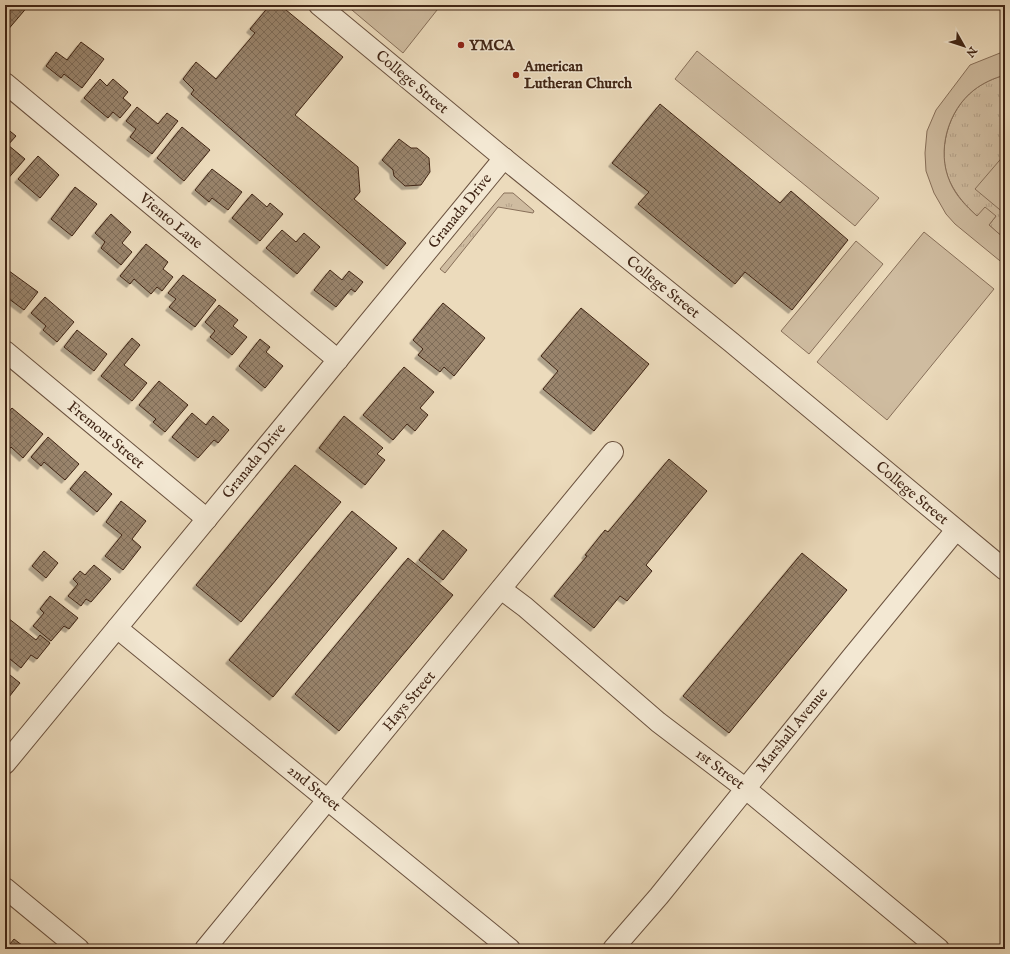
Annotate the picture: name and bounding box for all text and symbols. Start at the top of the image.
north arrow [944,26,984,66]
place label: YMCA [469,36,515,55]
marker: YMCA [456,40,466,50]
text: N [962,43,980,60]
street label: College Street [372,46,452,118]
place label: American Lutheran Church [523,57,633,93]
marker: American Lutheran Church [511,70,521,80]
street label: Granada Drive [424,170,496,252]
street label: Viento Lane [135,188,207,253]
street label: College Street [622,252,704,322]
street label: Fremont Street [64,397,148,473]
street label: Granada Drive [218,420,290,502]
street label: College Street [872,457,952,529]
street label: Hays Street [378,667,440,735]
street label: Marshall Avenue [752,684,832,776]
street label: 1st Street [692,744,748,794]
street label: 2nd Street [283,761,345,815]

